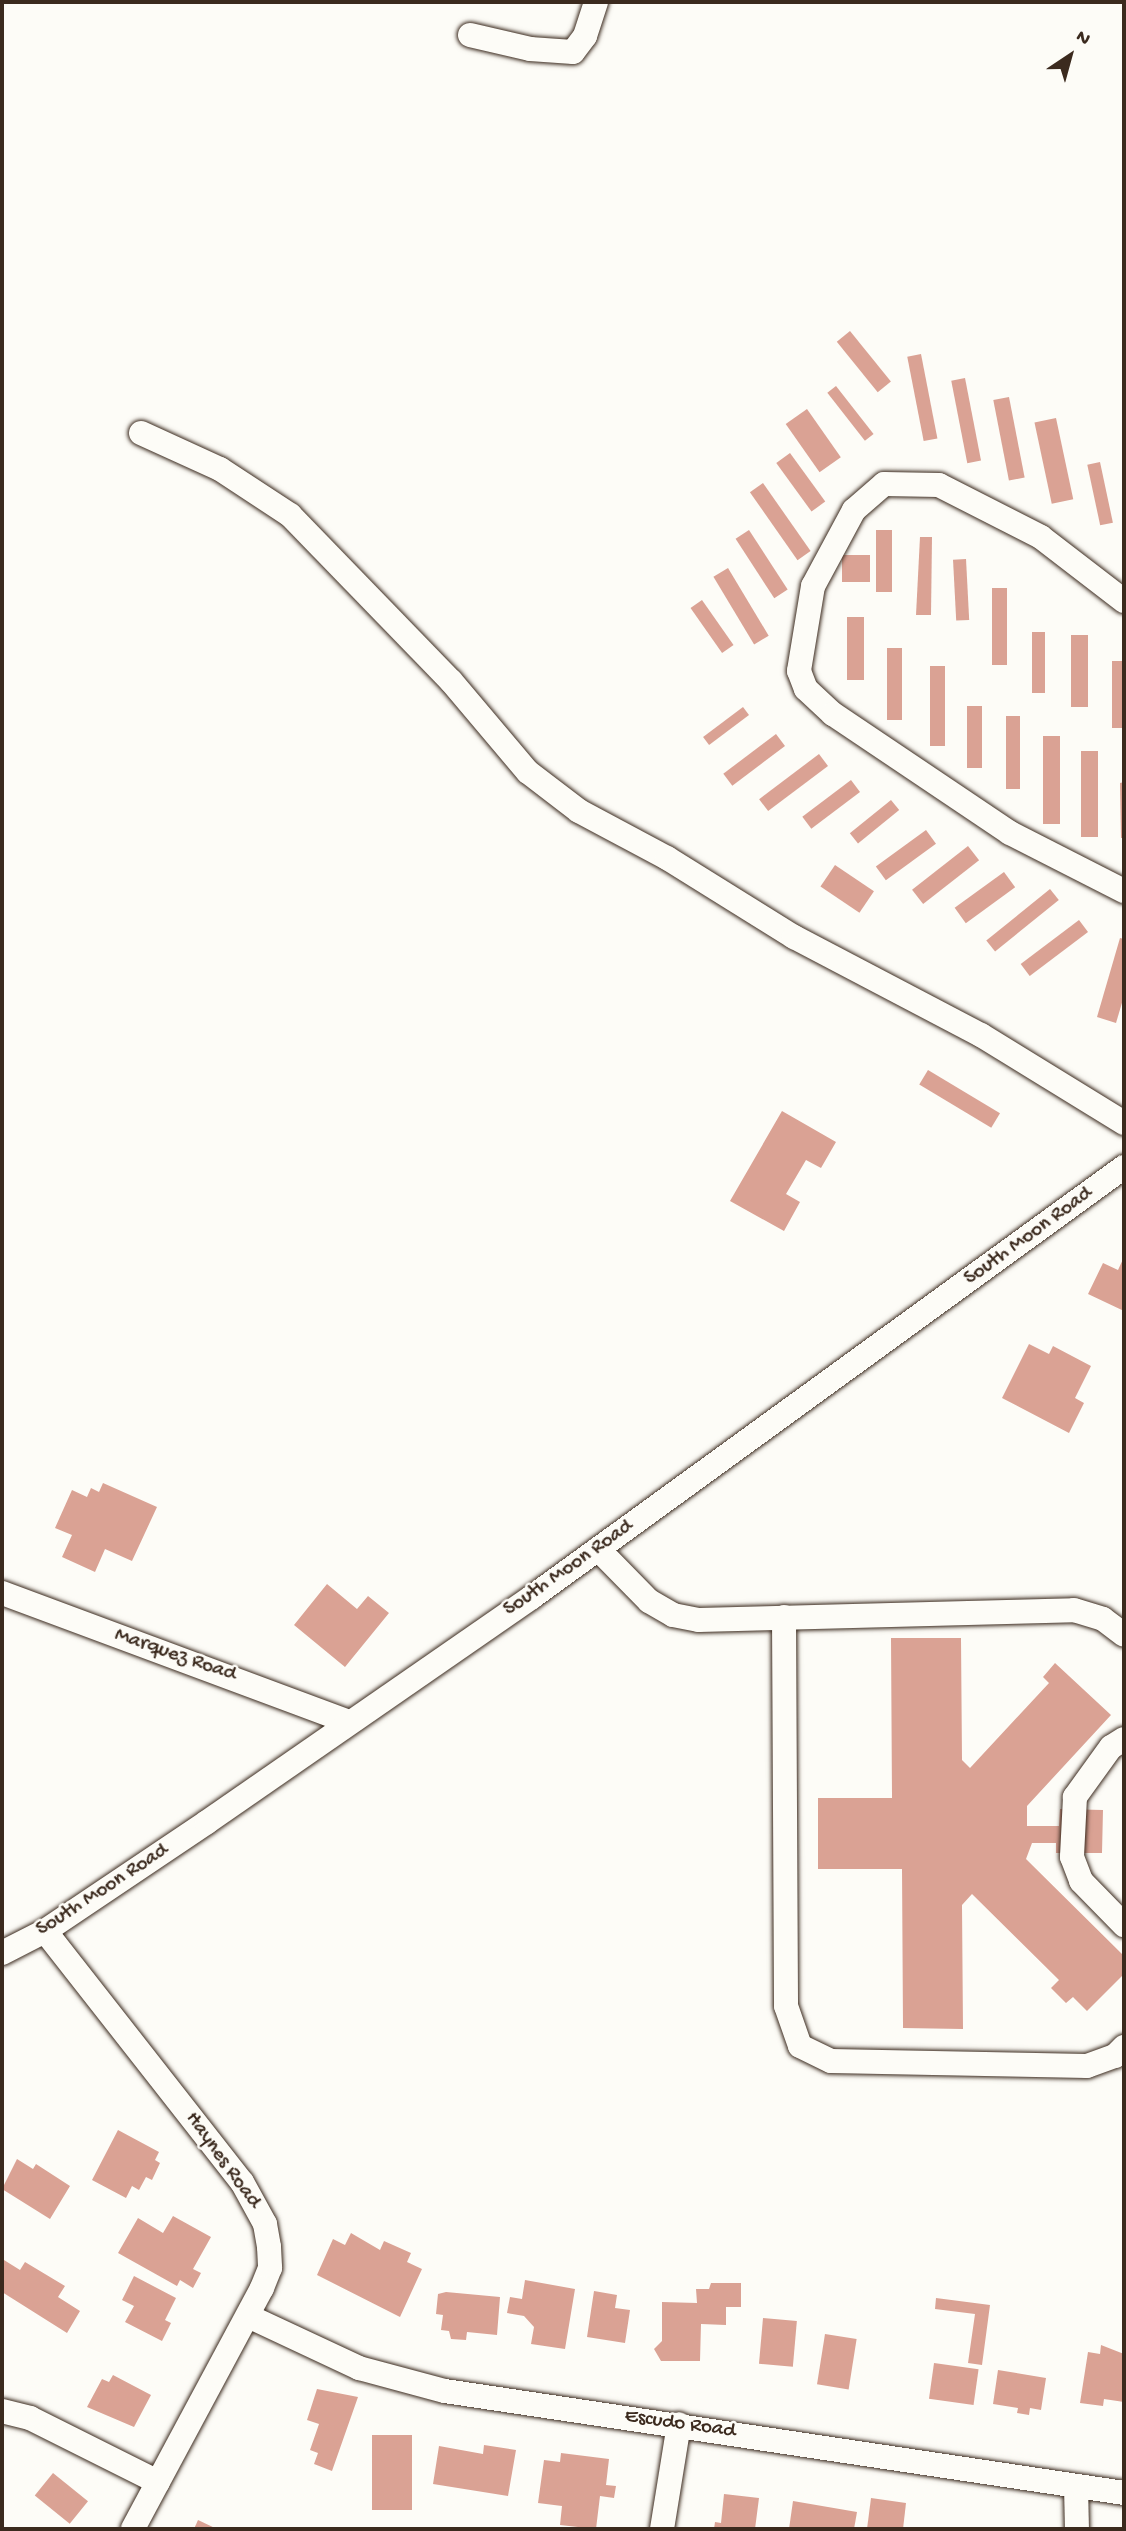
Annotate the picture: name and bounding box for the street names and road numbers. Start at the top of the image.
street label: South Moon Road [960,1182,1098,1292]
street label: South Moon Road [499,1515,639,1623]
street label: Marquez Road [111,1623,239,1689]
street label: South Moon Road [32,1839,174,1943]
street label: Haynes Road [178,2108,266,2214]
street label: Escudo Road [623,2405,737,2445]

